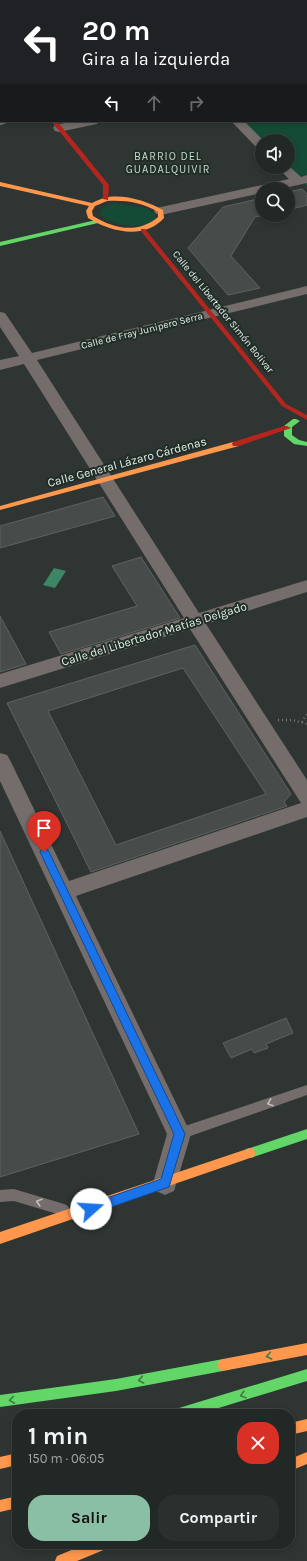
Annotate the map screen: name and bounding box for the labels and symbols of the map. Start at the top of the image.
district label: BARRIO DEL GUADALQUIVIR [126,150,210,176]
street label: Calle del Libertador Simón Bolivar [170,248,276,376]
street label: Calle de Fray Junipero Serra [80,310,204,352]
street label: Calle General Lázaro Cárdenas [46,434,208,490]
street label: Calle del Libertador Matías Delgado [60,599,248,669]
pin [27,811,61,852]
one-way arrow [267,1098,274,1106]
position arrow [70,1188,112,1230]
one-way arrow [35,1198,42,1207]
one-way arrow [266,1351,272,1360]
one-way arrow [138,1376,144,1384]
one-way arrow [240,1390,247,1399]
one-way arrow [9,1395,15,1404]

